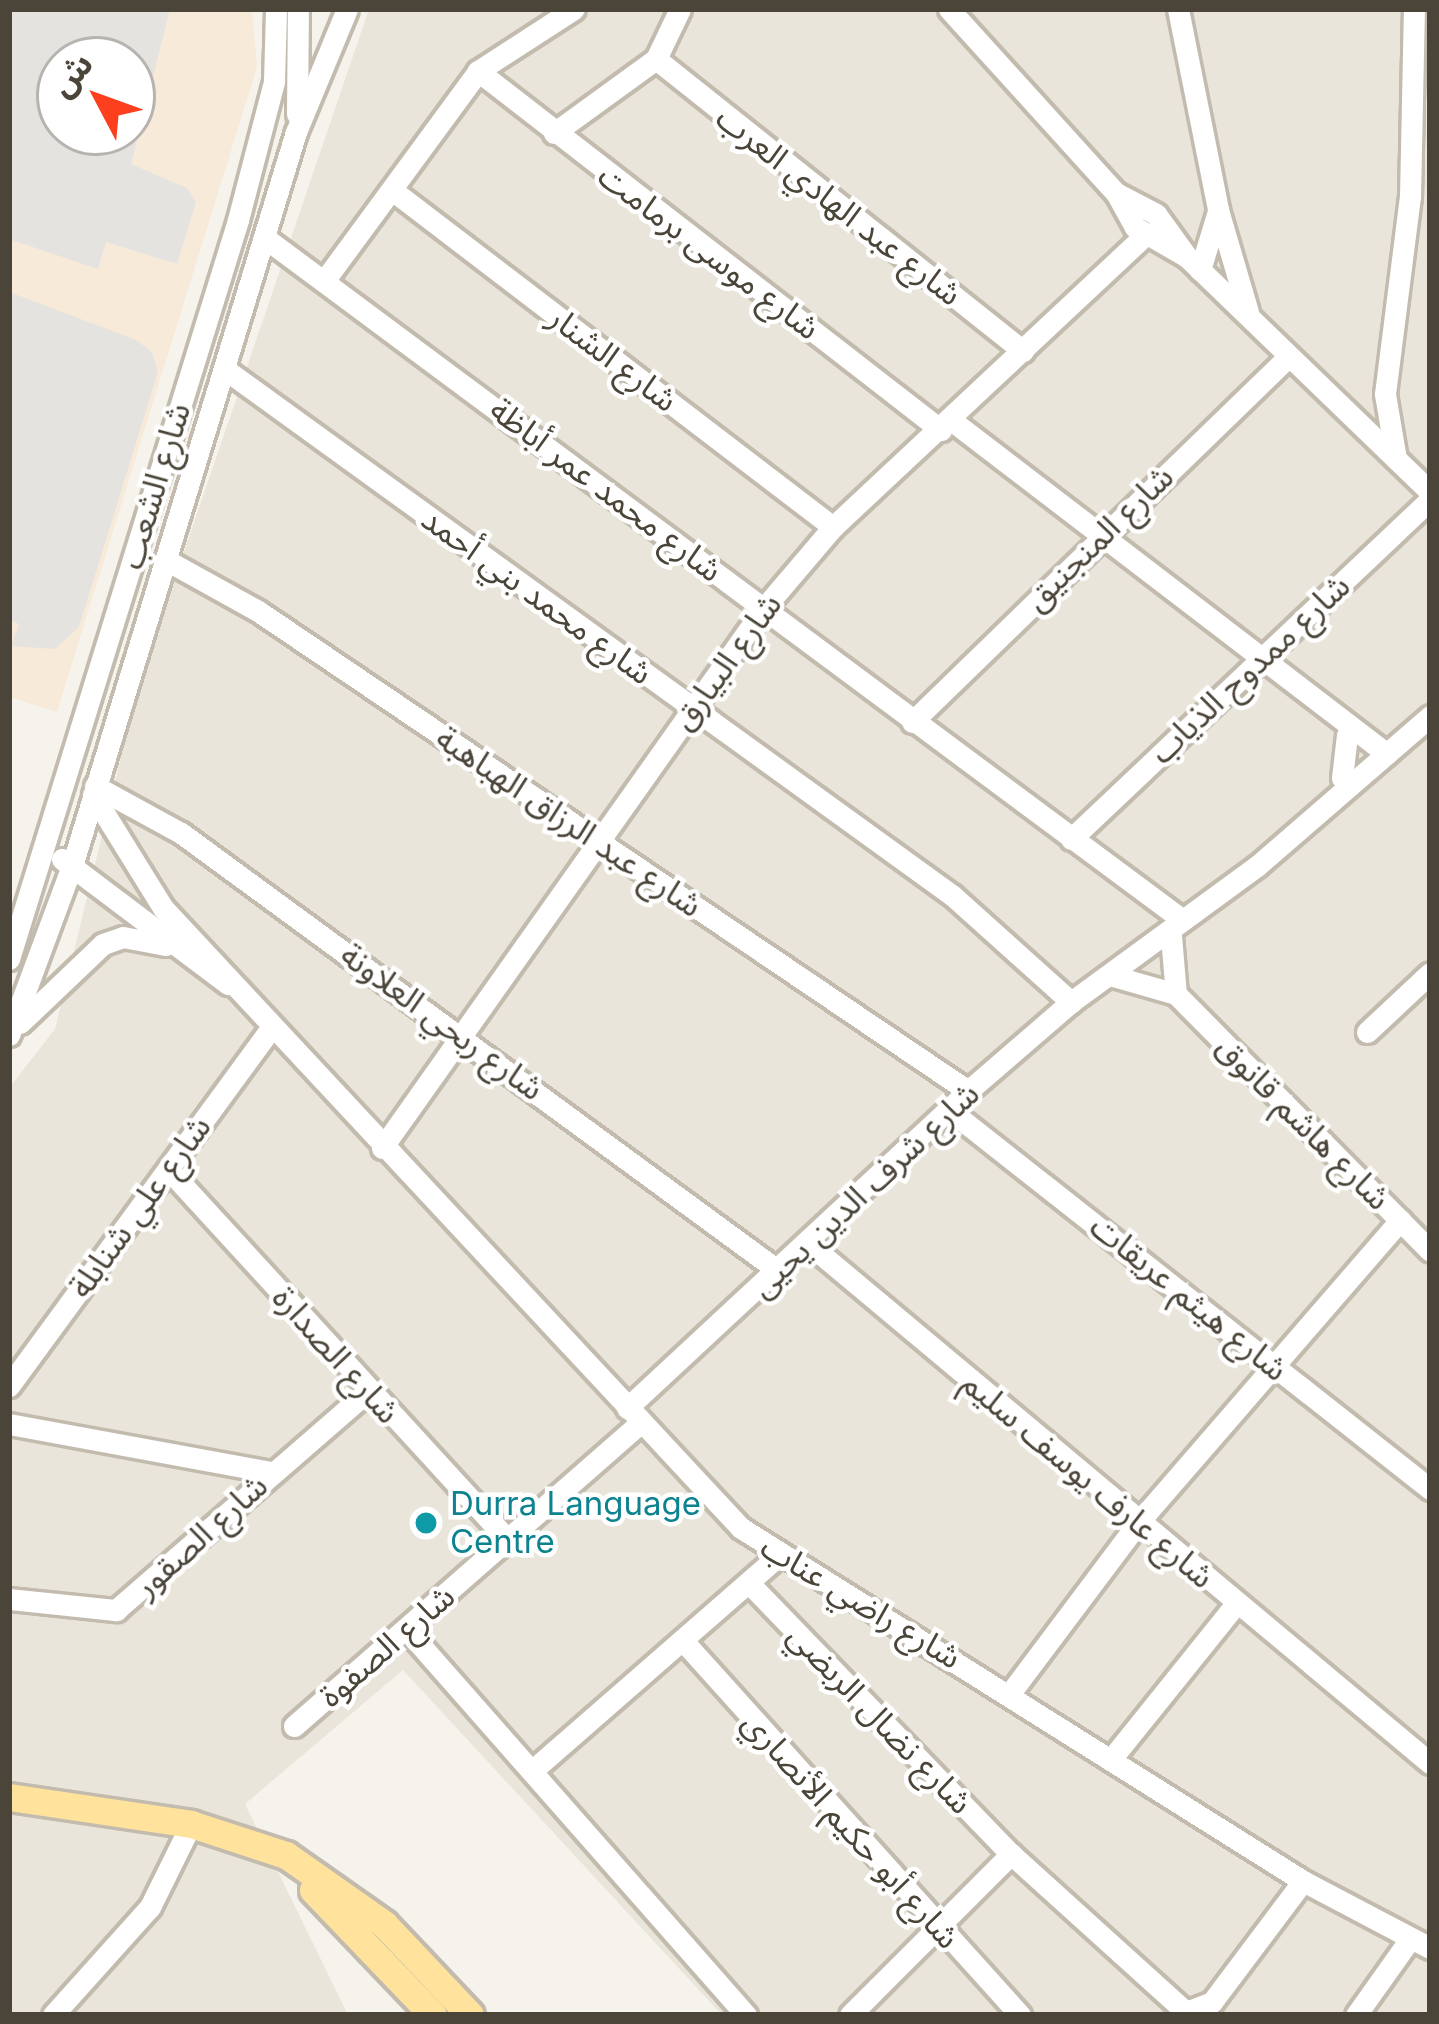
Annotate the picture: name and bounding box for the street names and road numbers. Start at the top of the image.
street label: شارع عبد الهادي العرب [708,98,970,314]
street label: شارع موسى برمامت [591,156,827,348]
street label: شارع الشنار [541,298,685,420]
street label: شارع محمد عمر أباظة [482,390,730,590]
street label: شارع الشعب [111,398,199,574]
street label: شارع المنجنيق [1016,457,1182,619]
street label: شارع محمد بني أحمد [414,499,660,693]
street label: شارع ممدوح الذياب [1142,566,1358,772]
street label: شارع البيارق [664,586,790,738]
street label: شارع عبد الرزاق الهباهبة [429,718,709,926]
street label: شارع ربحي العلاونة [333,935,551,1109]
street label: شارع هاشم قانوق [1208,1028,1398,1218]
street label: شارع شرف الدين يحيى [743,1074,987,1306]
street label: شارع علي شنابلة [61,1108,219,1306]
street label: شارع هيثم عريقات [1082,1206,1296,1390]
street label: شارع الصدارة [264,1278,408,1432]
street label: شارع عارف يوسف سليم [954,1363,1222,1597]
street label: شارع الصقور [126,1466,276,1606]
street label: شارع راضي عناب [754,1527,968,1677]
street label: شارع الصفوة [311,1576,463,1716]
street label: شارع نضال الربضي [779,1616,981,1822]
street label: شارع أبو حكيم الأنصاري [734,1703,968,1957]

